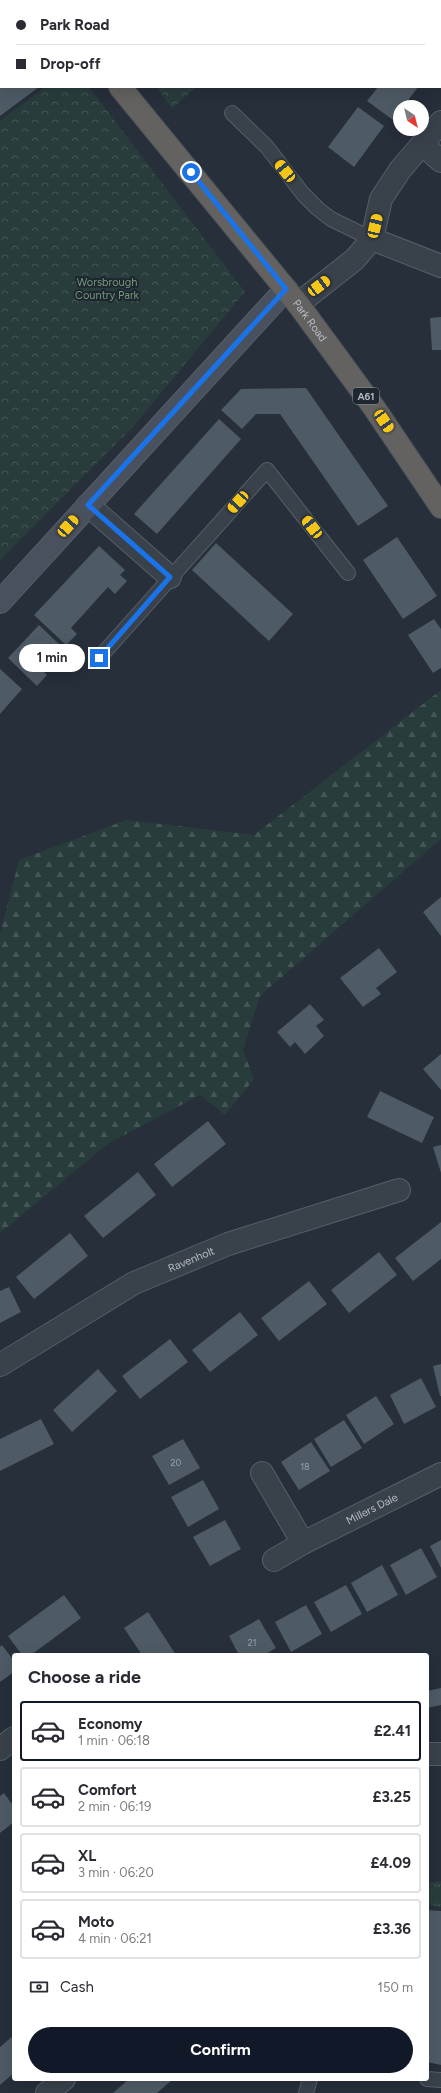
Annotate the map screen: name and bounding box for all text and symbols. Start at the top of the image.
text: Park Road [40,16,110,34]
text: Drop-off [40,55,101,73]
north arrow [393,100,429,136]
map controls [393,100,429,136]
car [273,158,297,184]
route start [182,163,200,181]
car [366,213,384,239]
car [306,274,332,298]
park label: Worsbrough Country Park [75,276,140,302]
street label: Park Road [290,297,330,344]
road number: A61 [353,388,379,404]
car [372,408,396,434]
car [226,489,250,515]
car [56,513,80,539]
car [300,514,324,540]
callout: 1 min [19,644,85,672]
route end [90,649,108,667]
text: 1 min [37,650,67,665]
street label: Ravenholt [166,1244,216,1275]
house number: 20 [171,1457,182,1468]
house number: 18 [300,1461,310,1472]
street label: Millers Dale [344,1490,400,1527]
house number: 21 [248,1637,256,1648]
text: Choose a ride [28,1666,141,1688]
icon: car [30,1713,66,1749]
text: Economy [78,1715,143,1733]
text: £2.41 [374,1722,411,1740]
text: 1 min · 06:18 [78,1733,150,1748]
icon: car [30,1779,66,1815]
text: Comfort [78,1781,137,1799]
text: £3.25 [373,1788,411,1806]
text: 2 min · 06:19 [78,1799,151,1814]
icon: car [30,1845,66,1881]
text: XL [78,1847,96,1865]
text: £4.09 [370,1854,411,1872]
text: 3 min · 06:20 [78,1865,154,1880]
icon: car [30,1911,66,1947]
text: Moto [78,1913,114,1931]
text: £3.36 [373,1920,411,1938]
text: 4 min · 06:21 [78,1931,152,1946]
icon: cash [28,1976,50,1998]
text: Cash [60,1978,94,1996]
text: 150 m [378,1980,413,1995]
button: Confirm [28,2027,413,2073]

